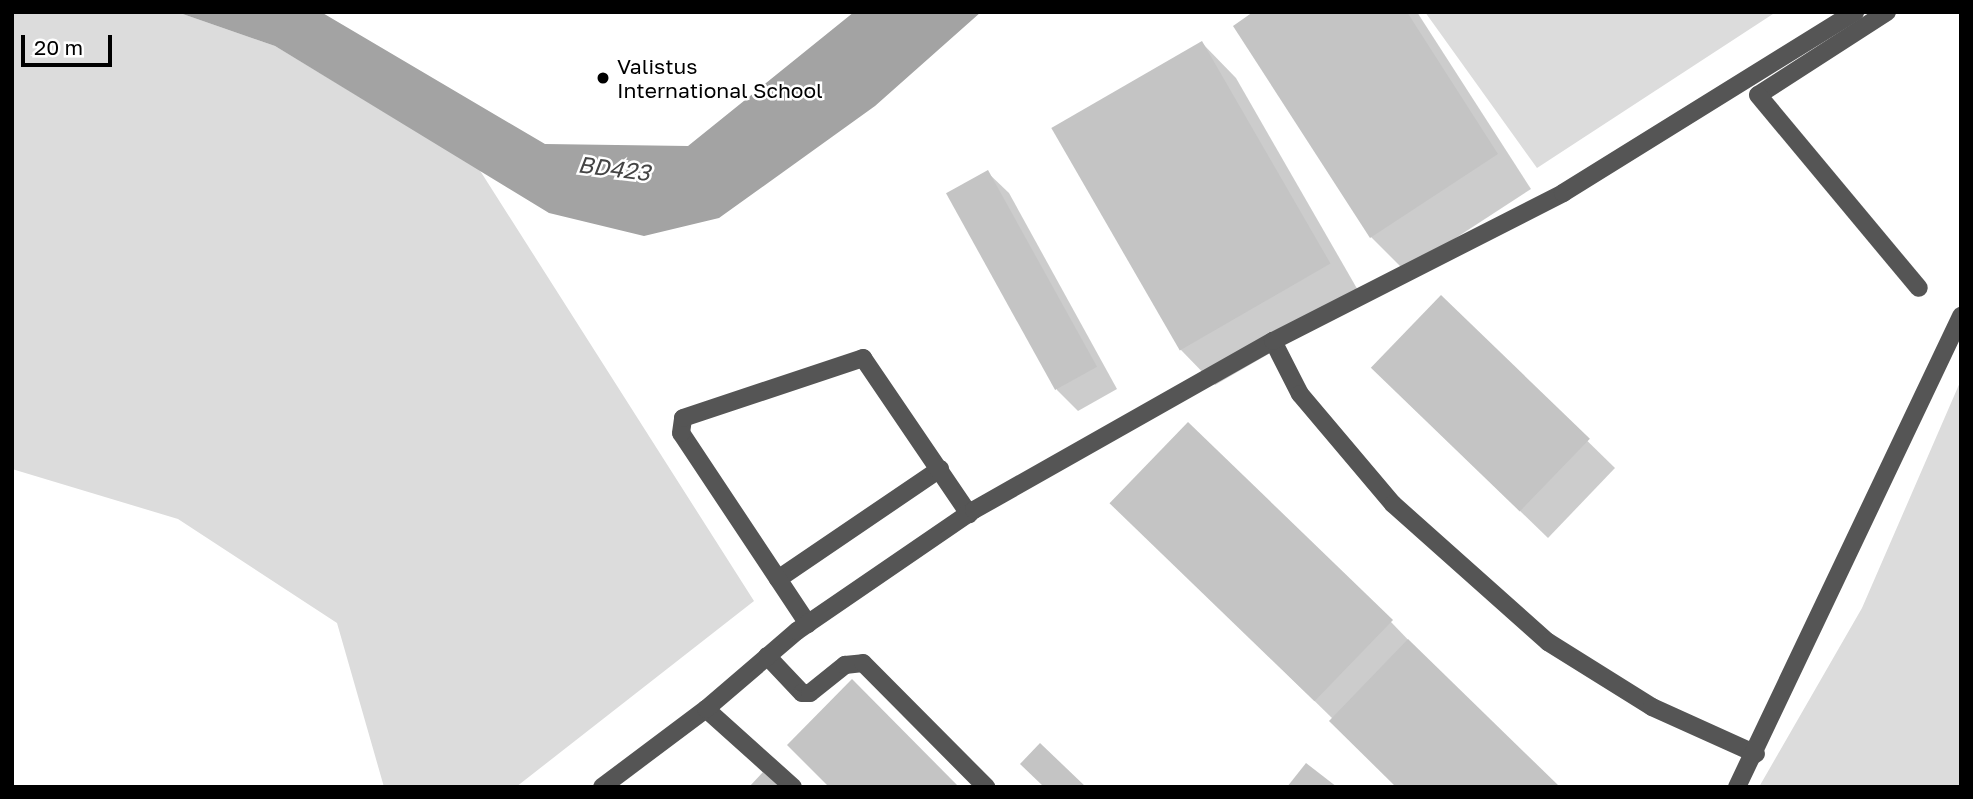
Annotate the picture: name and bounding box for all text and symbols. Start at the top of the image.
scale bar [24,21,116,65]
text: 20 m [34,34,83,60]
place label: Valistus International School [617,53,823,103]
marker: Valistus International School [595,70,611,86]
water label: BD423 [576,150,652,186]

